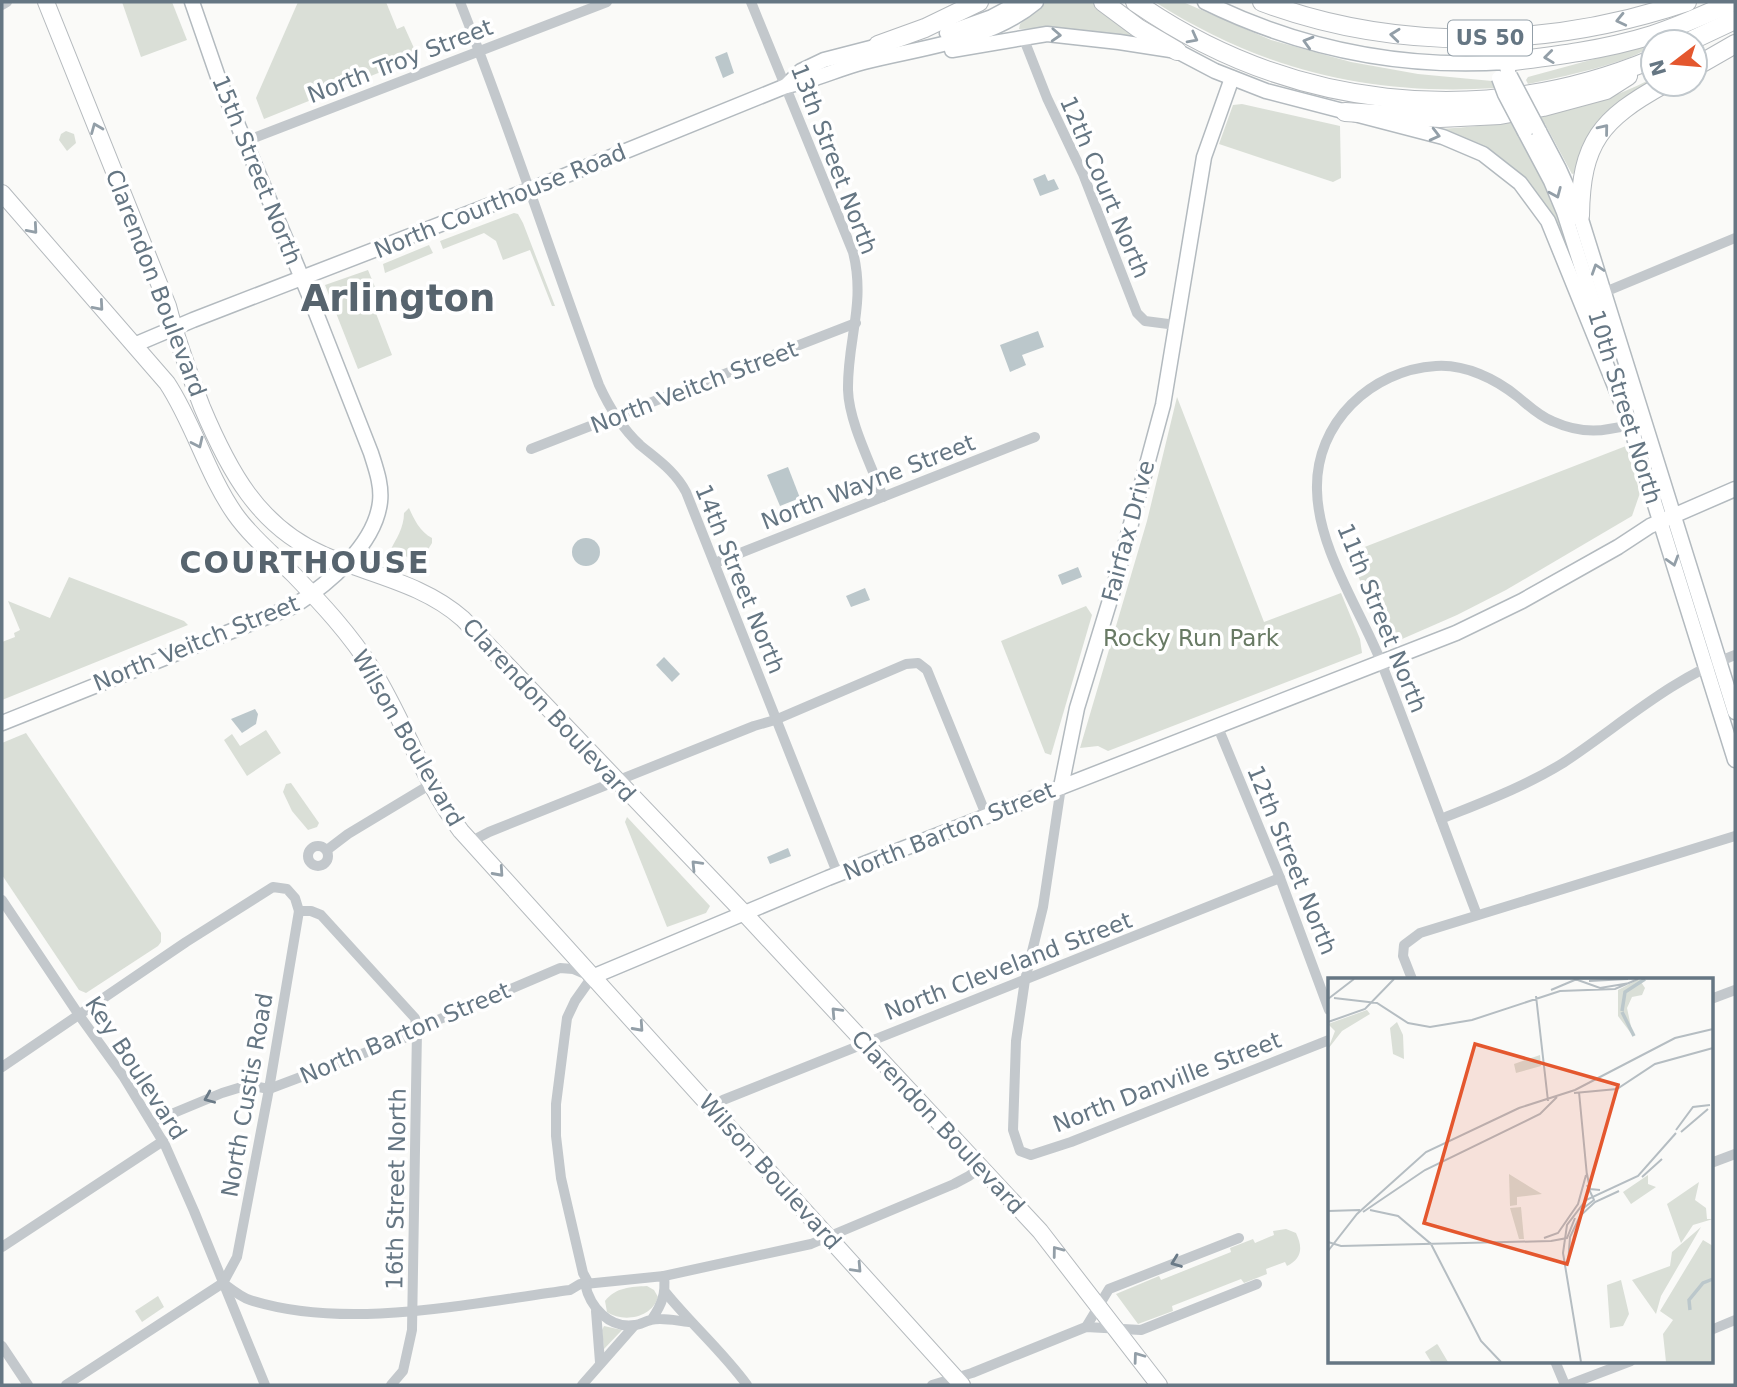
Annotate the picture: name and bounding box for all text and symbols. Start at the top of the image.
one-way arrow [1615,12,1627,26]
street label: North Troy Street [304,14,496,108]
road number: US 50 [1448,20,1532,56]
one-way arrow [1051,27,1062,42]
one-way arrow [1389,28,1400,43]
north arrow [1639,28,1709,98]
one-way arrow [1186,29,1198,43]
one-way arrow [1303,36,1315,51]
one-way arrow [1543,49,1555,64]
text: N [1645,57,1670,78]
street label: 13th Street North [786,60,882,258]
street label: 15th Street North [207,72,307,268]
street label: 12th Court North [1055,92,1155,282]
one-way arrow [91,122,105,134]
one-way arrow [1596,125,1608,138]
one-way arrow [1428,127,1440,141]
street label: North Courthouse Road [370,139,630,263]
street label: Clarendon Boulevard [101,166,211,400]
one-way arrow [1548,186,1562,198]
one-way arrow [25,221,37,234]
one-way arrow [1590,263,1605,275]
district label: Arlington [301,277,495,320]
one-way arrow [91,297,103,310]
street label: 10th Street North [1583,307,1667,507]
street label: North Veitch Street [587,336,801,438]
street label: North Wayne Street [758,429,978,535]
one-way arrow [190,436,204,448]
street label: Fairfax Drive [1097,457,1159,605]
street label: 14th Street North [690,481,790,677]
street label: 11th Street North [1332,520,1432,716]
district label: COURTHOUSE [179,545,431,580]
one-way arrow [1665,554,1679,567]
street label: North Veitch Street [89,590,303,696]
street label: Clarendon Boulevard [457,613,641,807]
park label: Rocky Run Park [1103,625,1280,651]
street label: Wilson Boulevard [347,645,469,831]
street label: 12th Street North [1242,762,1342,958]
street label: North Barton Street [839,777,1059,885]
one-way arrow [692,860,705,873]
one-way arrow [490,864,503,877]
street label: North Cleveland Street [881,907,1135,1025]
street label: North Barton Street [296,977,514,1089]
inset map [1328,978,1712,1362]
street label: North Custis Road [216,991,278,1199]
street label: Key Boulevard [80,992,192,1144]
one-way arrow [832,1007,844,1020]
one-way arrow [630,1019,643,1032]
street label: Clarendon Boulevard [846,1025,1030,1219]
street label: North Danville Street [1049,1026,1285,1138]
street label: 16th Street North [381,1088,411,1290]
street label: Wilson Boulevard [694,1089,846,1255]
one-way arrow [204,1090,216,1104]
one-way arrow [1052,1246,1065,1259]
one-way arrow [1170,1254,1182,1268]
one-way arrow [848,1260,861,1273]
one-way arrow [1134,1352,1146,1365]

